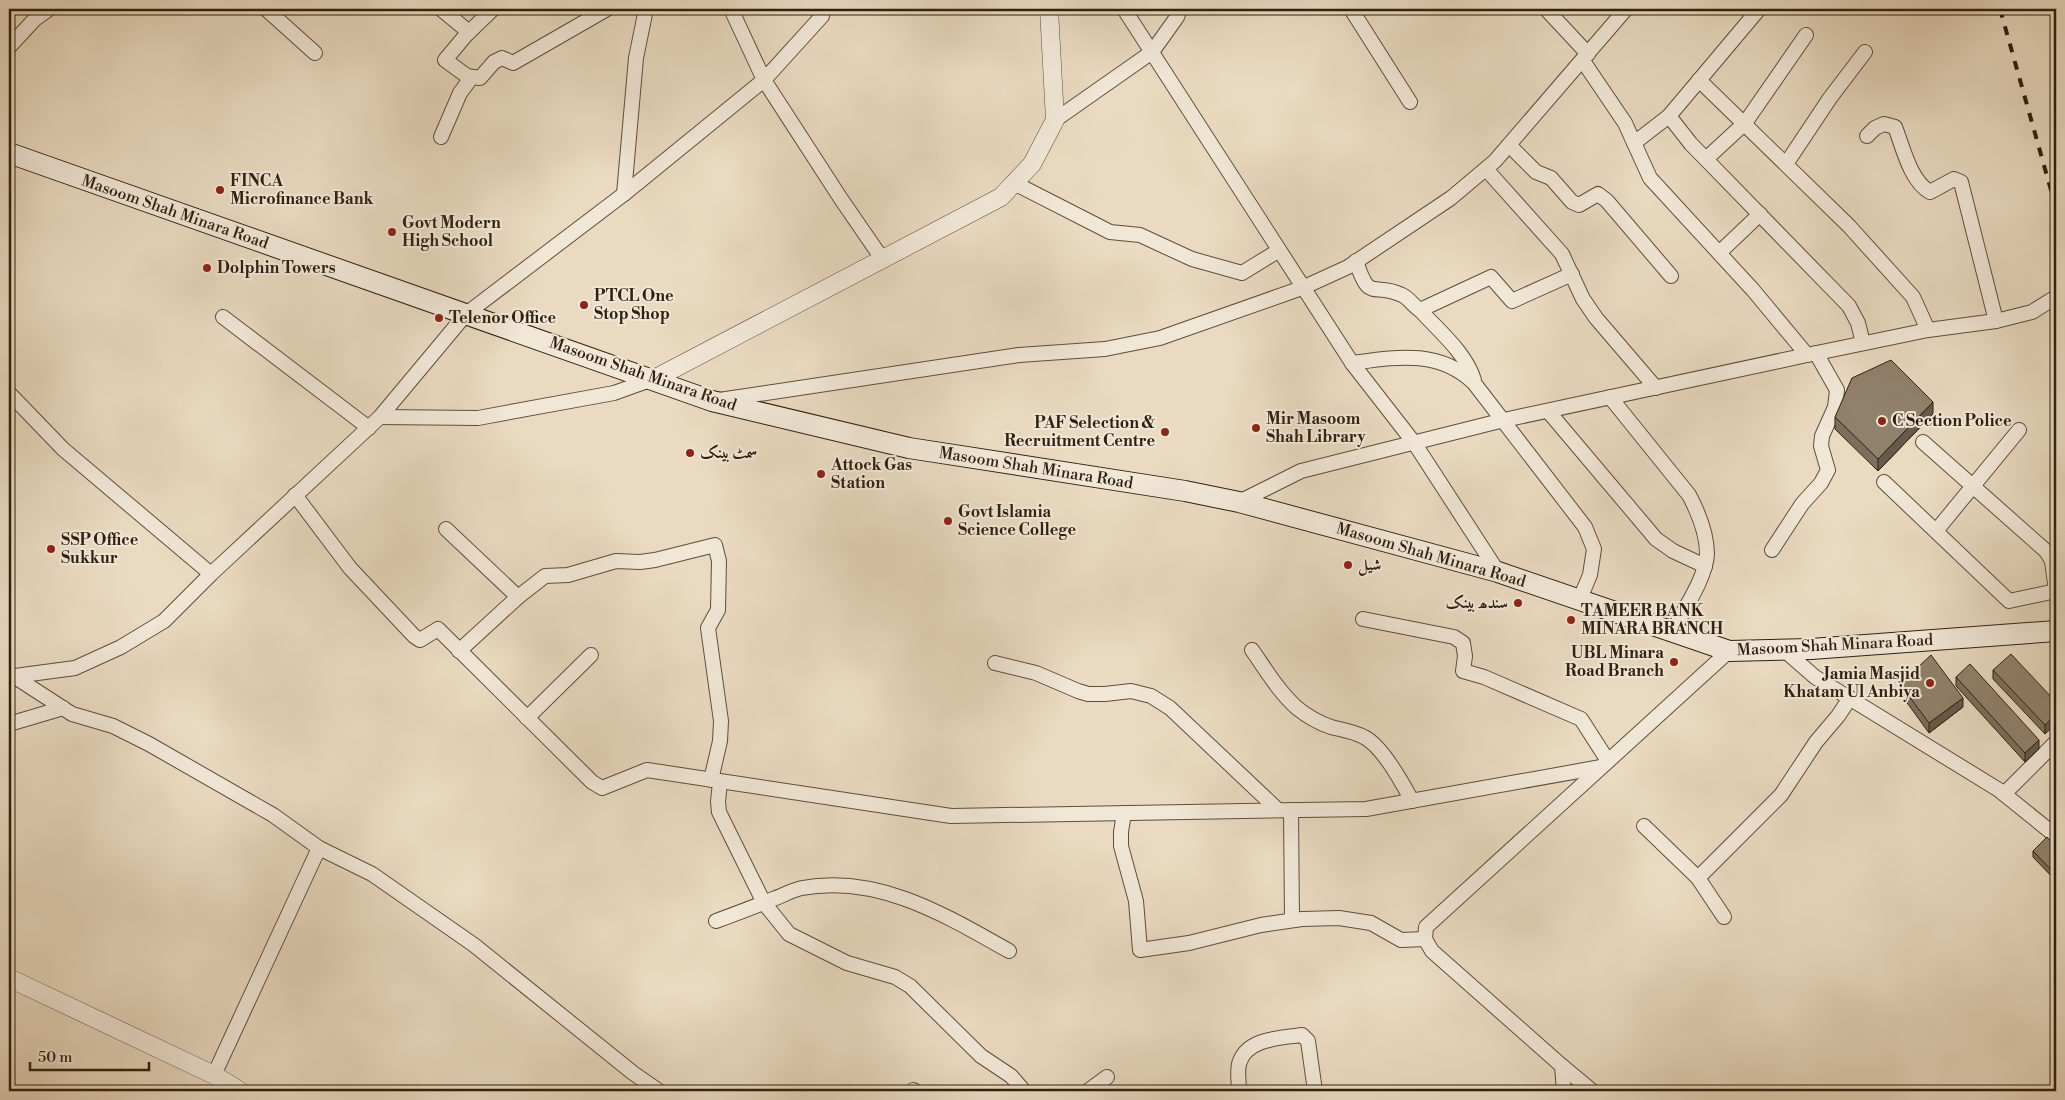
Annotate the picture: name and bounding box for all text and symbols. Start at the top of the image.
street label: Masoom Shah Minara Road [79,171,271,253]
place label: FINCA Microfinance Bank [230,171,375,209]
marker: FINCA Microfinance Bank [214,184,226,196]
place label: Govt Modern High School [402,213,501,251]
marker: Govt Modern High School [386,226,398,238]
place label: Dolphin Towers [217,258,336,278]
marker: Dolphin Towers [201,262,213,274]
place label: PTCL One Stop Shop [594,286,674,324]
marker: PTCL One Stop Shop [578,299,590,311]
place label: Telenor Office [449,308,557,328]
marker: Telenor Office [433,312,445,324]
street label: Masoom Shah Minara Road [547,333,739,415]
place label: Mir Masoom Shah Library [1266,409,1366,447]
place label: C Section Police [1892,411,2012,431]
place label: PAF Selection & Recruitment Centre [1004,413,1156,451]
marker: C Section Police [1876,415,1888,427]
marker: Mir Masoom Shah Library [1250,422,1262,434]
marker: PAF Selection & Recruitment Centre [1159,426,1171,438]
place label: سمٹ بینک [700,443,758,463]
street label: Masoom Shah Minara Road [937,443,1135,493]
marker: سمٹ بینک [684,447,696,459]
place label: Attock Gas Station [830,455,912,493]
marker: Attock Gas Station [815,468,827,480]
place label: Govt Islamia Science College [958,502,1076,540]
marker: Govt Islamia Science College [942,515,954,527]
street label: Masoom Shah Minara Road [1334,518,1528,592]
place label: SSP Office Sukkur [61,530,139,568]
marker: SSP Office Sukkur [45,543,57,555]
place label: شیل [1358,555,1381,576]
marker: شیل [1342,559,1354,571]
place label: سندھ بینک [1446,593,1508,613]
marker: سندھ بینک [1512,597,1524,609]
place label: TAMEER BANK MINARA BRANCH [1581,601,1723,639]
marker: TAMEER BANK MINARA BRANCH [1565,614,1577,626]
street label: Masoom Shah Minara Road [1736,630,1934,660]
place label: UBL Minara Road Branch [1565,643,1664,681]
marker: UBL Minara Road Branch [1668,656,1680,668]
place label: Jamia Masjid Khatam Ul Anbiya [1783,664,1920,702]
marker: Jamia Masjid Khatam Ul Anbiya [1924,677,1936,689]
scale bar [30,1040,149,1072]
text: 50 m [38,1048,72,1067]

